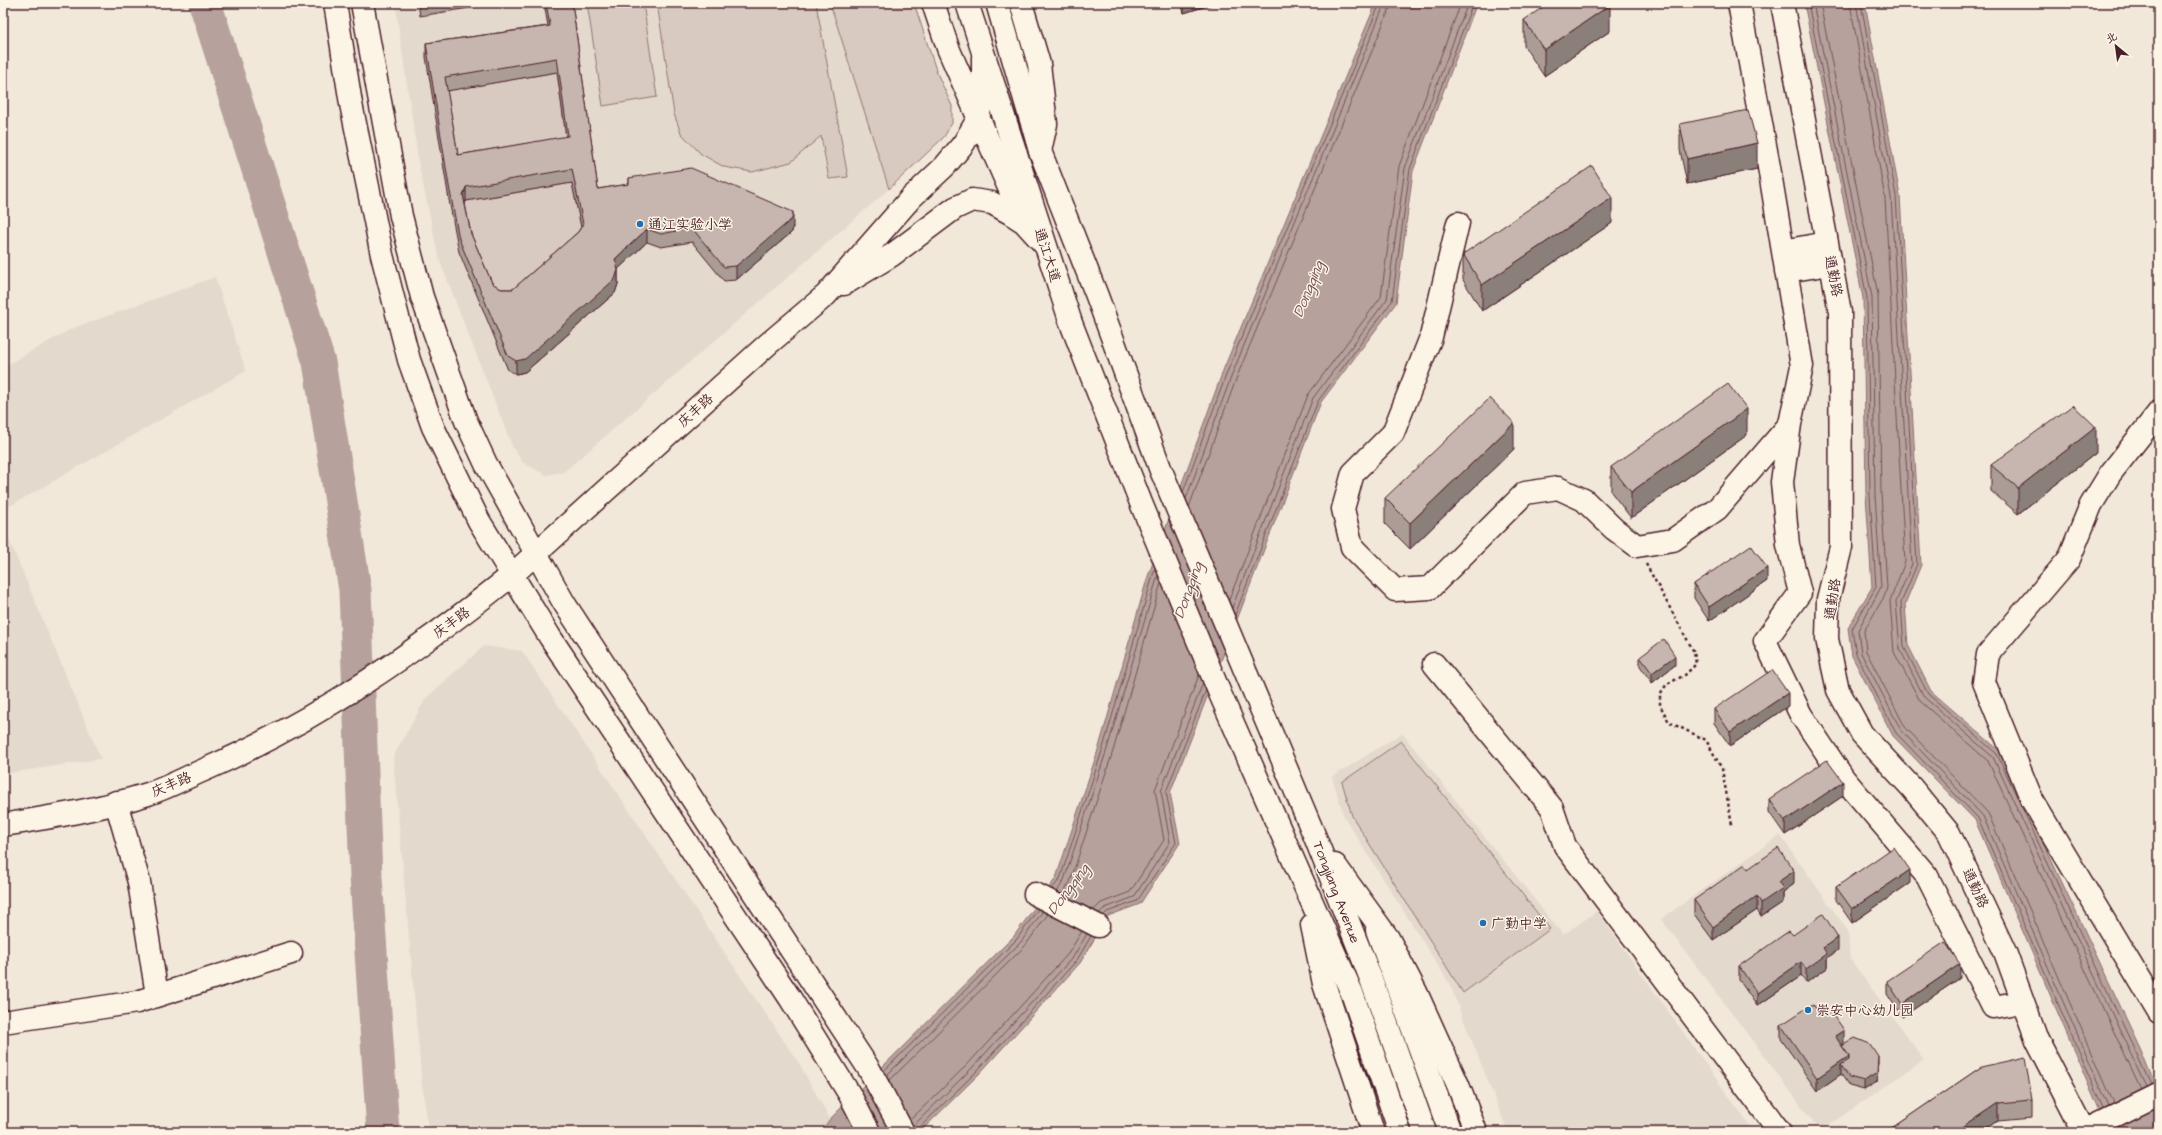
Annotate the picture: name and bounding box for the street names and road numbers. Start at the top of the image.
street label: 通江大道 [1029,226,1065,285]
street label: 通勤路 [1819,254,1847,299]
street label: 庆丰路 [673,389,718,432]
street label: 通勤路 [1820,577,1846,621]
street label: 庆丰路 [429,602,474,643]
street label: 庆丰路 [148,768,195,802]
street label: Tongjiang Avenue [1307,838,1365,947]
street label: 通勤路 [1957,865,1993,912]

